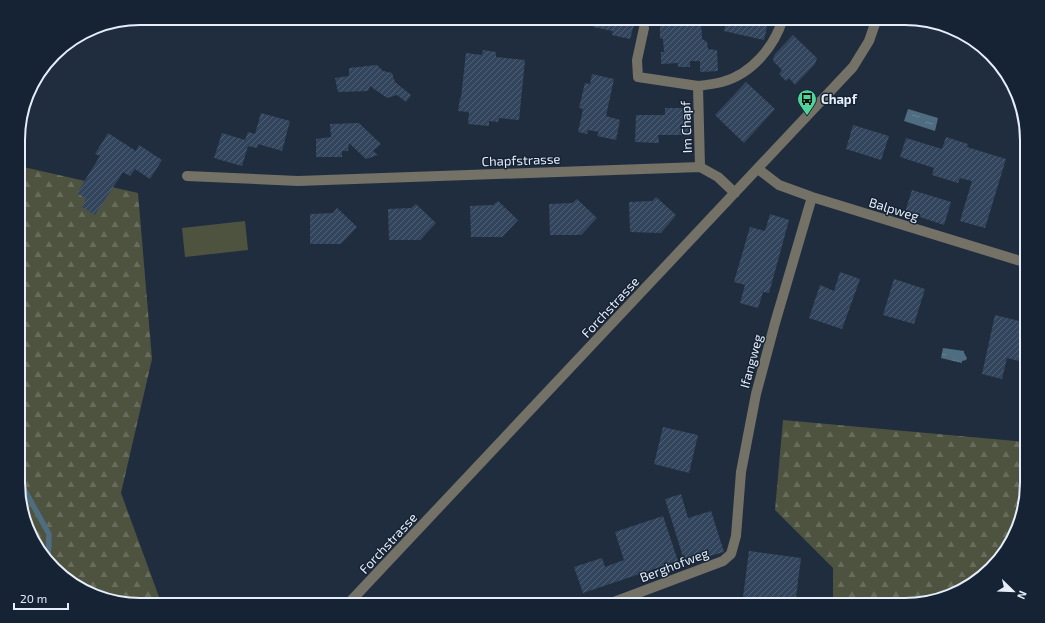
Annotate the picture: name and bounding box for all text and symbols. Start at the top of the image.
bus stop icon: Chapf [796,88,818,116]
place label: Chapf [821,91,858,107]
street label: Im Chapf [677,100,695,153]
street label: Chapfstrasse [481,151,561,169]
street label: Balpweg [867,194,921,224]
street label: Forchstrasse [578,273,642,341]
street label: Ifangweg [736,332,766,390]
street label: Forchstrasse [356,509,420,577]
street label: Berghofweg [637,545,711,585]
north arrow [993,571,1033,611]
scale bar [14,585,68,611]
text: N [1015,589,1030,601]
text: 20 m [20,591,47,605]

